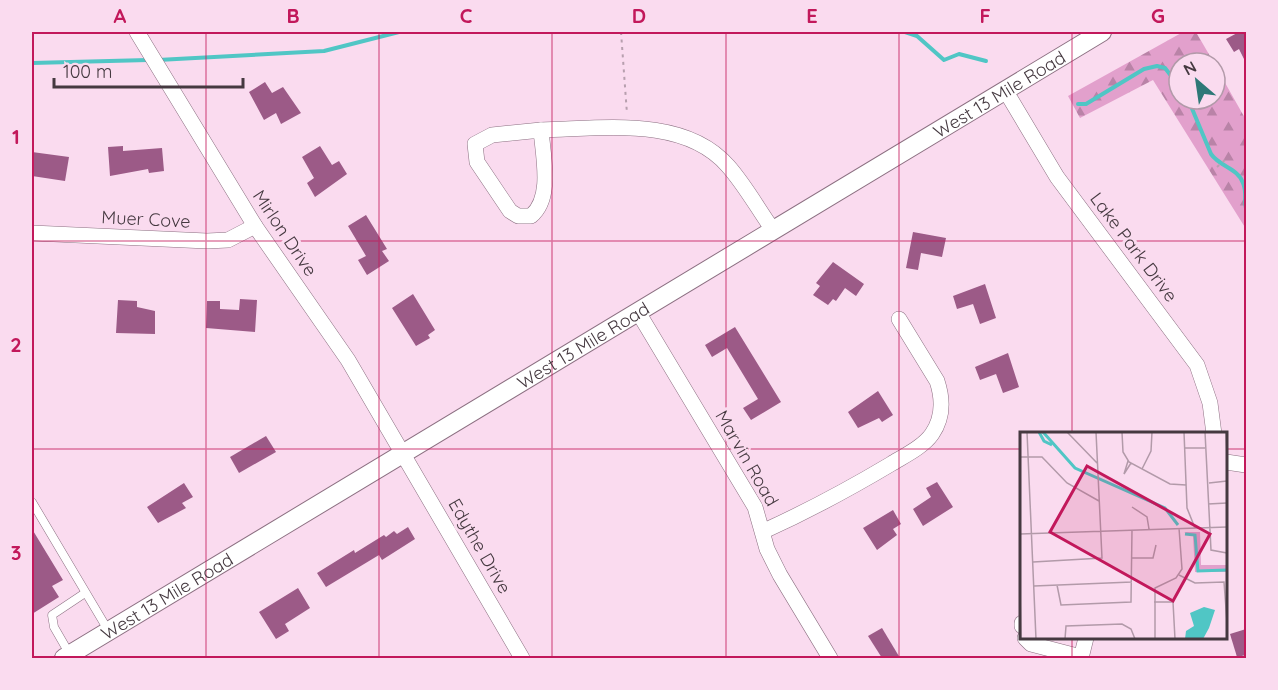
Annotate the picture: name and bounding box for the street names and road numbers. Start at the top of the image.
street label: West 13 Mile Road [929,45,1069,143]
street label: Mirlon Drive [248,185,322,281]
street label: Lake Park Drive [1085,188,1183,306]
street label: Muer Cove [101,205,191,233]
street label: West 13 Mile Road [513,296,653,394]
street label: Marvin Road [710,406,784,510]
street label: Edythe Drive [444,494,516,598]
street label: West 13 Mile Road [96,547,237,645]

